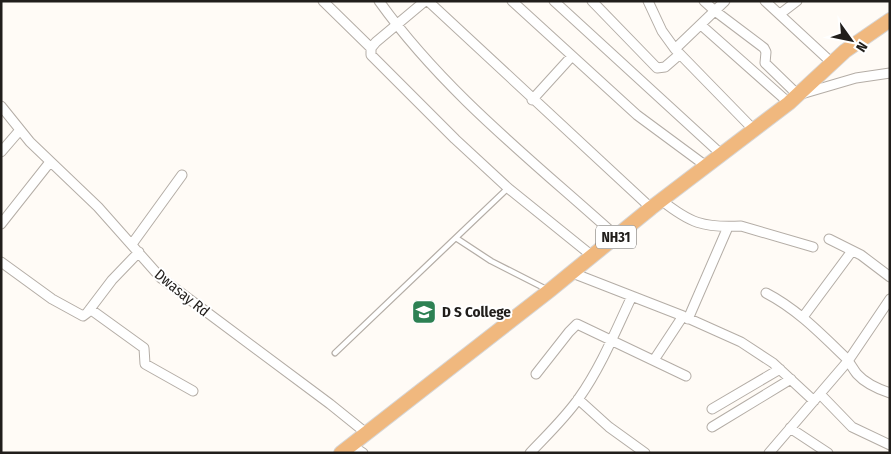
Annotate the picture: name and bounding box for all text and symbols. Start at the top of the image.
north arrow [826,15,876,65]
text: N [852,39,871,55]
road number: NH31 [596,226,636,248]
street label: Dwasay Rd [151,265,213,321]
school or university icon: D S College [411,299,437,325]
place label: D S College [442,303,511,321]

